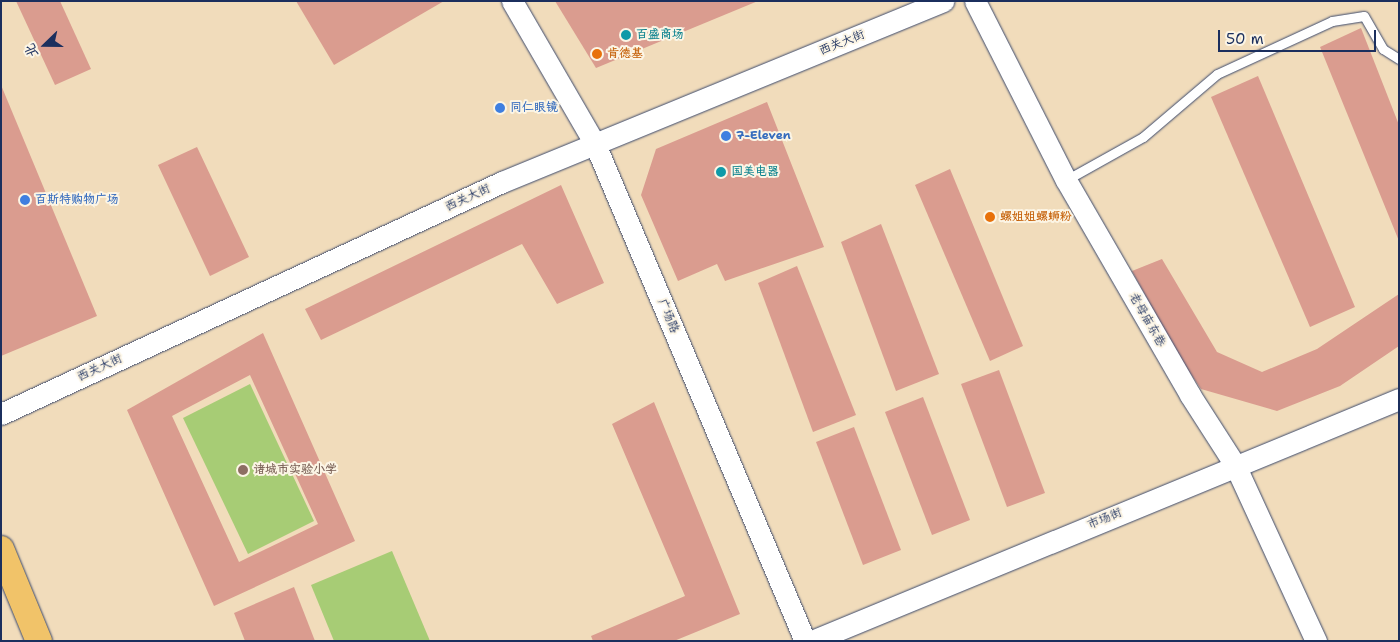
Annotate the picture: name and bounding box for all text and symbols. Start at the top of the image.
north arrow [20,20,70,70]
scale bar [1220,20,1378,52]
street label: 西关大街 [817,27,867,59]
place label: 百盛商场 [636,28,684,42]
marker: 百盛商场 [620,29,632,41]
text: 50 m [1226,29,1264,49]
text: 北 [20,41,42,60]
place label: 肯德基 [607,47,643,61]
marker: 肯德基 [591,48,603,60]
place label: 同仁眼镜 [510,101,558,115]
marker: 同仁眼镜 [494,102,506,114]
place label: 7-Eleven [736,129,791,143]
marker: 7-Eleven [720,130,732,142]
place label: 国美电器 [731,165,779,179]
marker: 国美电器 [715,166,727,178]
street label: 西关大街 [443,181,493,215]
place label: 百斯特购物广场 [35,193,119,207]
marker: 百斯特购物广场 [19,194,31,206]
place label: 螺姐姐螺蛳粉 [1000,210,1072,224]
marker: 螺姐姐螺蛳粉 [984,211,996,223]
street label: 老母庙东巷 [1126,290,1168,350]
street label: 广场路 [654,297,682,335]
street label: 西关大街 [75,351,125,385]
place label: 诸城市实验小学 [253,463,337,477]
marker: 诸城市实验小学 [237,464,249,476]
street label: 市场街 [1086,505,1124,533]

